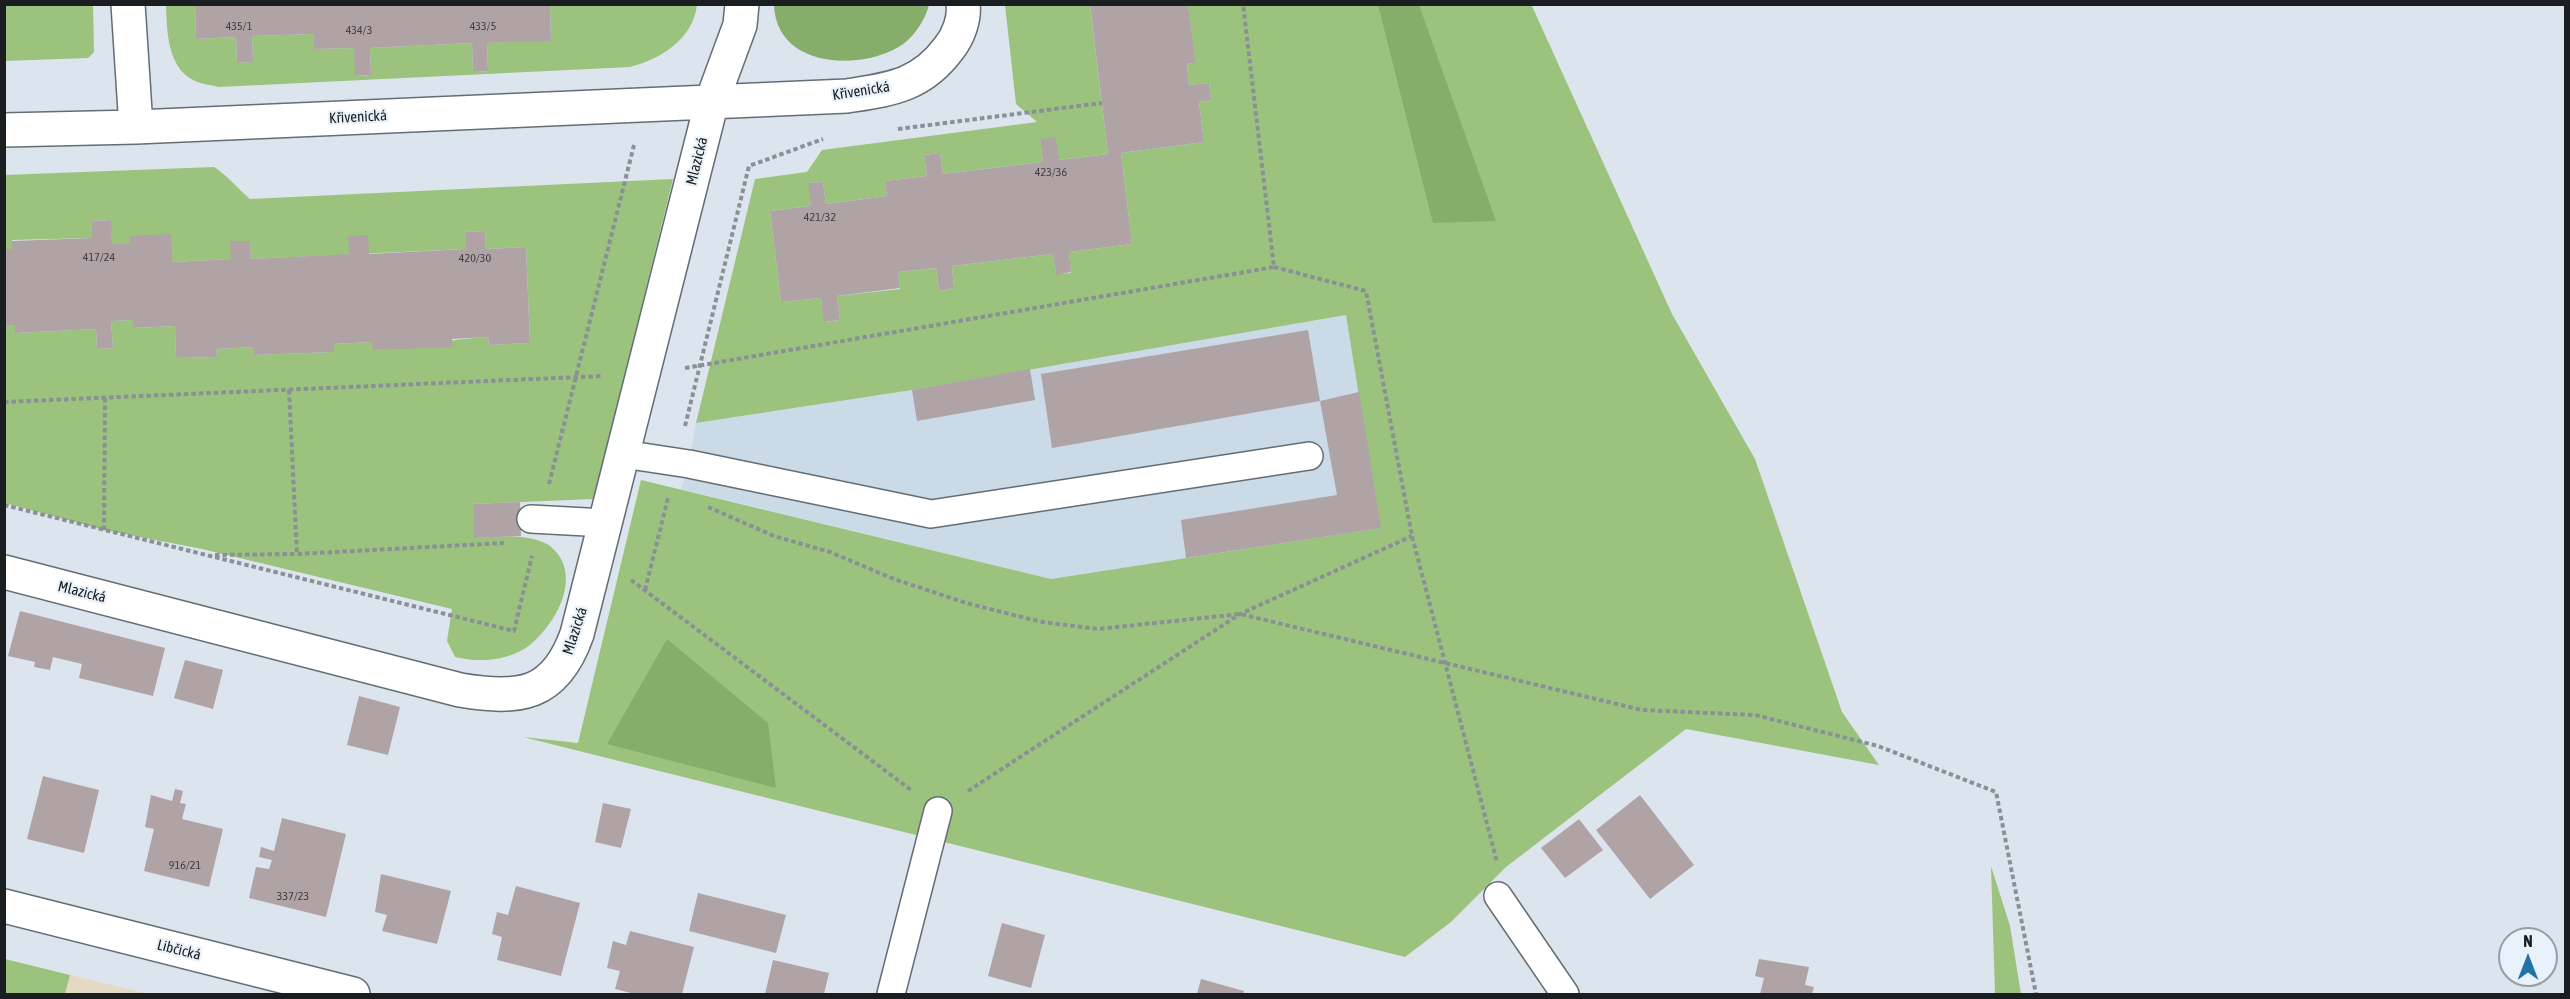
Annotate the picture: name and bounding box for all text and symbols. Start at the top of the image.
house number: 435/1 [226,19,252,33]
house number: 433/5 [470,19,496,33]
house number: 434/3 [346,23,372,37]
street label: Křivenická [831,78,891,104]
street label: Křivenická [329,106,387,128]
street label: Mlazická [682,135,712,187]
house number: 423/36 [1035,165,1067,179]
house number: 421/32 [804,210,836,224]
house number: 417/24 [83,250,115,264]
house number: 420/30 [459,251,491,265]
street label: Mlazická [56,577,108,607]
street label: Mlazická [559,605,591,657]
house number: 916/21 [169,858,201,872]
house number: 337/23 [277,889,309,903]
north arrow [2498,927,2558,987]
text: N [2523,932,2533,950]
street label: Libčická [155,936,203,964]

